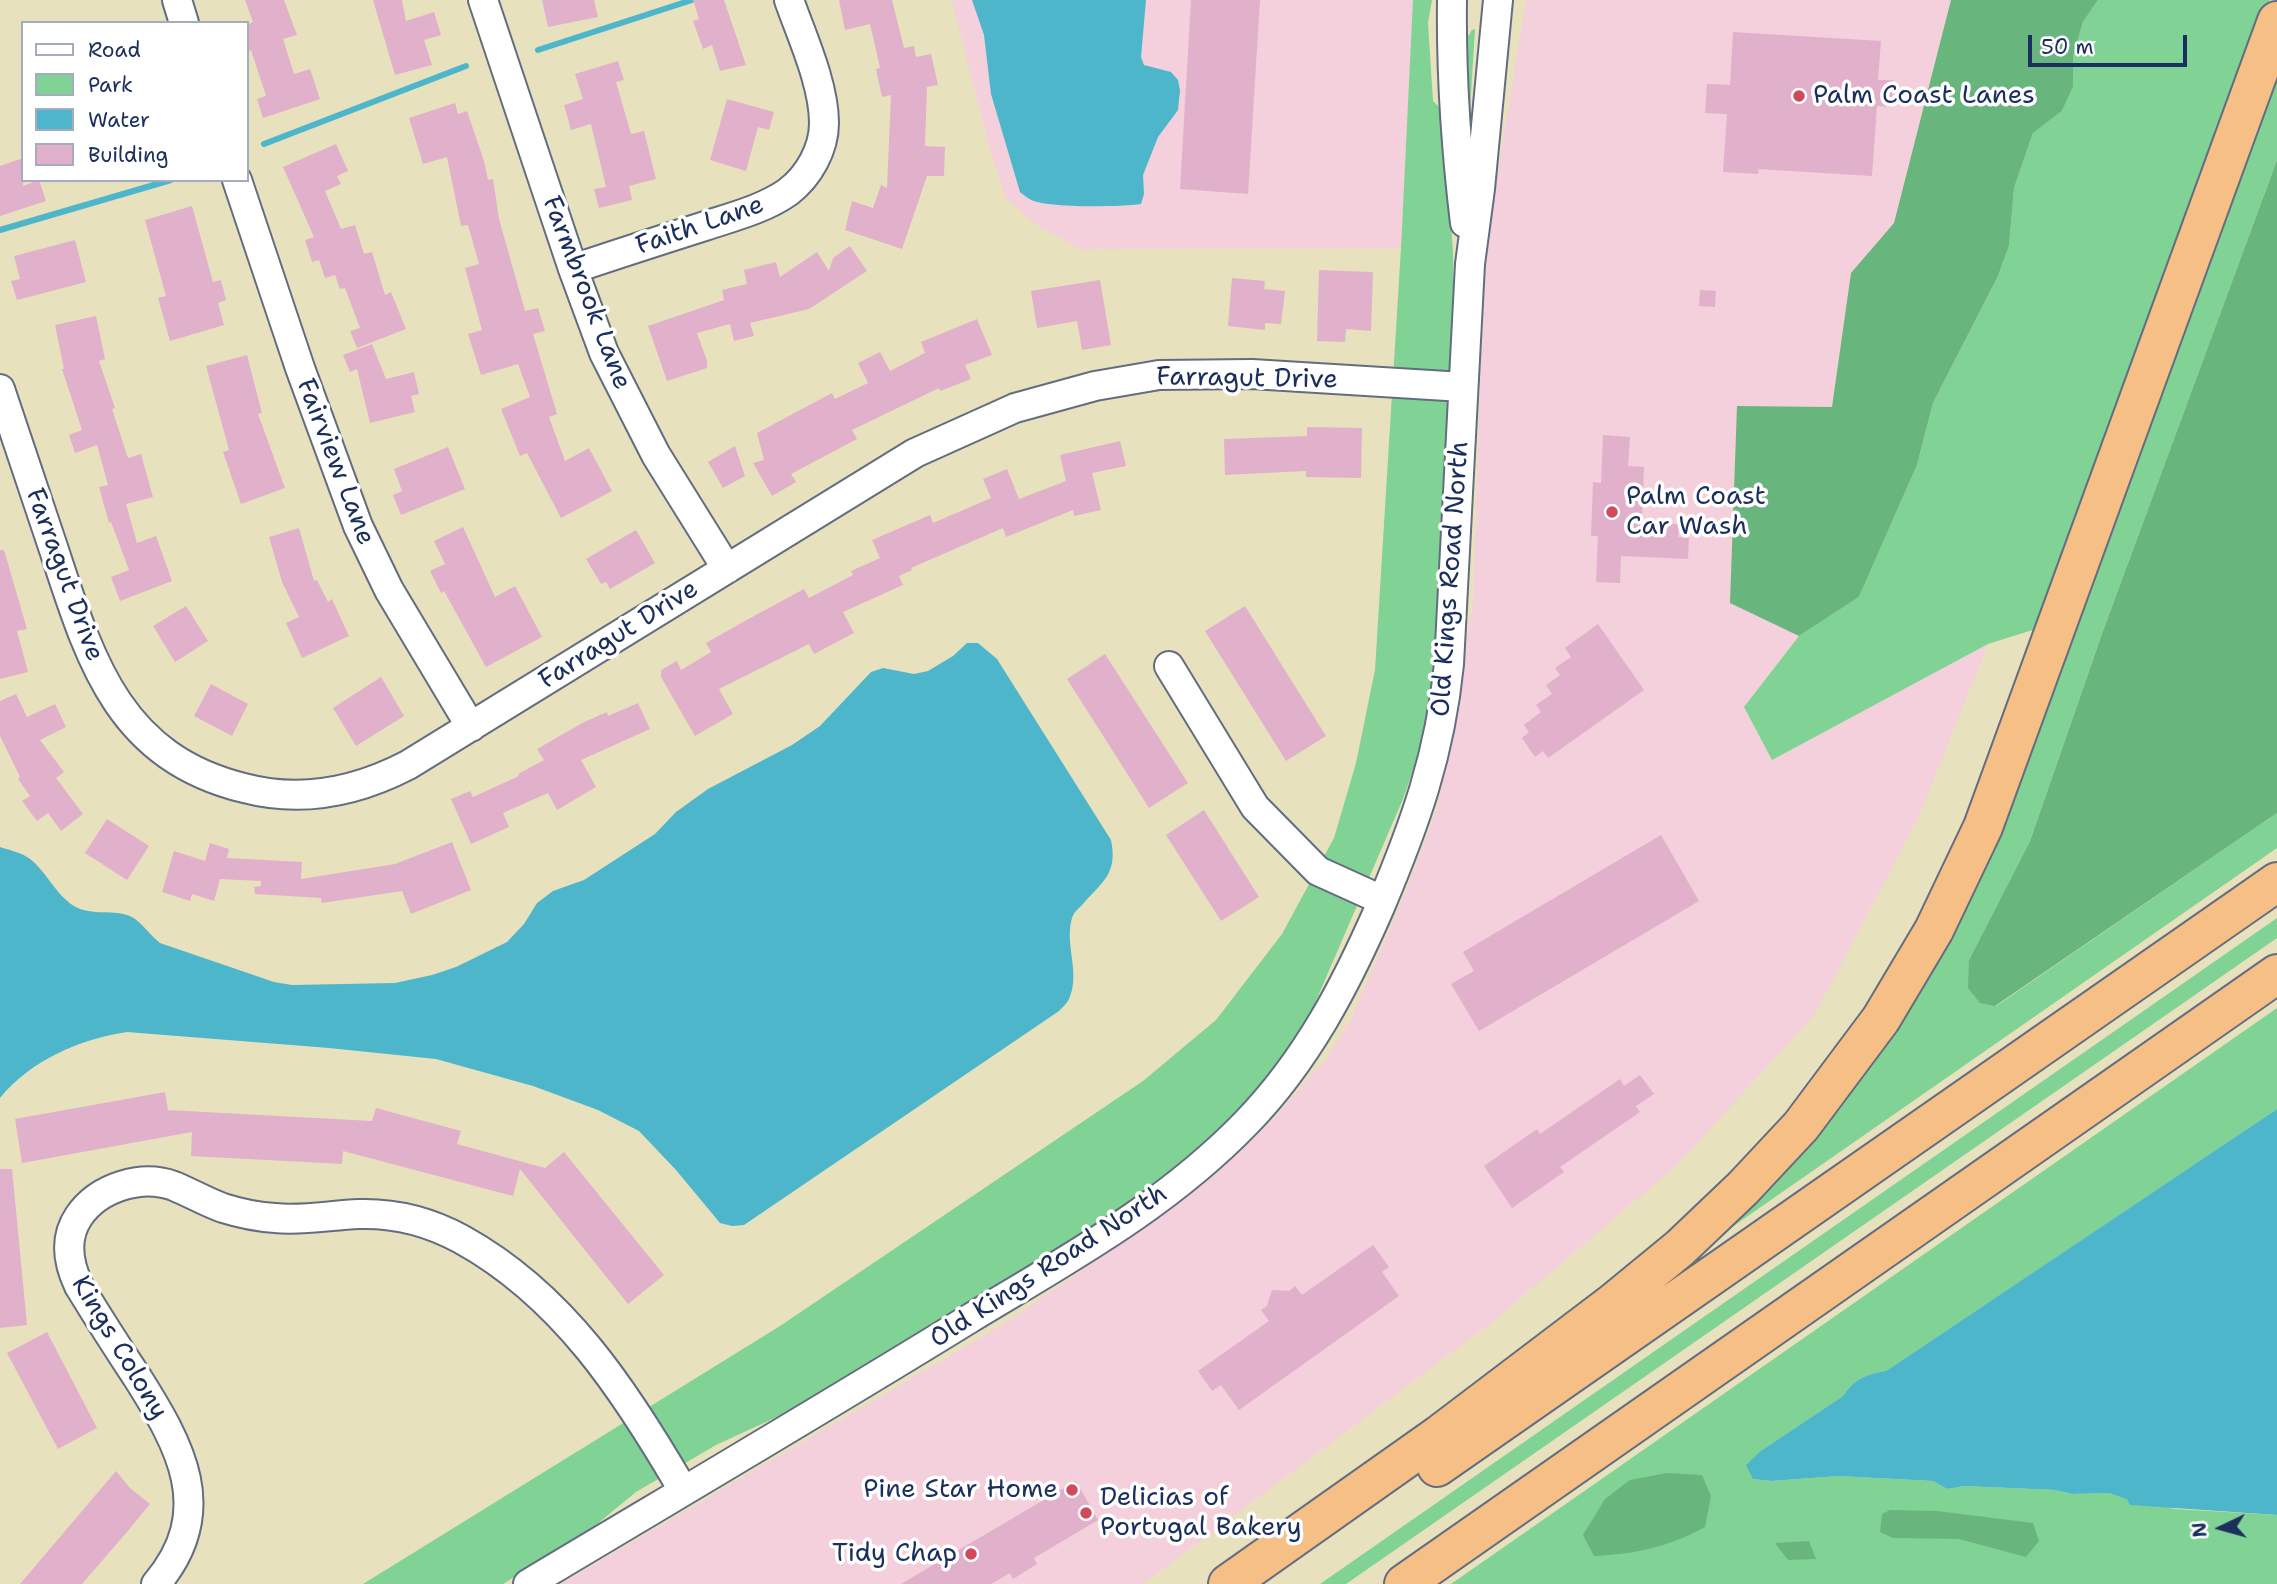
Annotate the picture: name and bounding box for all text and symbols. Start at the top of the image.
legend [21,21,248,182]
scale bar [2032,21,2191,65]
text: 50 m [2041,33,2094,61]
text: Road [88,36,141,64]
text: Park [88,71,133,99]
place label: Palm Coast Lanes [1813,80,2035,112]
marker: Palm Coast Lanes [1791,88,1807,104]
text: Water [88,106,150,134]
text: Building [88,141,168,169]
street label: Faith Lane [632,190,768,262]
street label: Farmbrook Lane [535,192,637,394]
street label: Farragut Drive [1156,362,1338,396]
street label: Fairview Lane [289,374,381,550]
street label: Old Kings Road North [1426,440,1476,718]
place label: Palm Coast Car Wash [1626,481,1766,542]
street label: Farragut Drive [18,484,110,666]
marker: Palm Coast Car Wash [1604,504,1620,520]
street label: Farragut Drive [534,574,704,696]
street label: Old Kings Road North [925,1179,1173,1355]
street label: Kings Colony [64,1271,174,1425]
place label: Pine Star Home [863,1474,1058,1506]
marker: Pine Star Home [1064,1482,1080,1498]
place label: Delicias of Portugal Bakery [1100,1482,1302,1544]
north arrow [2186,1493,2256,1563]
marker: Delicias of Portugal Bakery [1078,1505,1094,1521]
text: N [2186,1521,2213,1538]
place label: Tidy Chap [832,1538,957,1570]
marker: Tidy Chap [963,1546,979,1562]

